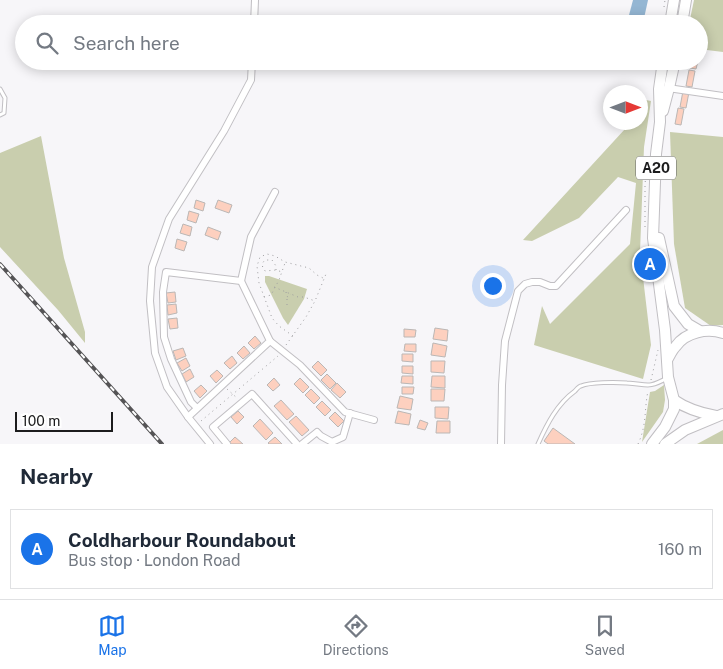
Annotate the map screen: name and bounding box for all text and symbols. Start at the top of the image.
search box [15,15,708,70]
icon: search [33,29,61,57]
text: Search here [73,32,180,54]
north arrow [603,85,648,130]
road number: A20 [636,156,676,180]
pin: A [634,245,666,283]
your location [480,273,506,299]
scale bar [15,409,112,432]
text: 100 m [22,413,60,429]
text: Nearby [20,464,93,489]
text: Coldharbour Roundabout [68,529,296,551]
text: A [31,540,43,559]
text: 160 m [658,540,702,559]
text: Bus stop · London Road [68,551,241,570]
tab: Map [98,612,127,658]
tab: Directions [323,612,389,658]
tab: Saved [585,612,625,658]

